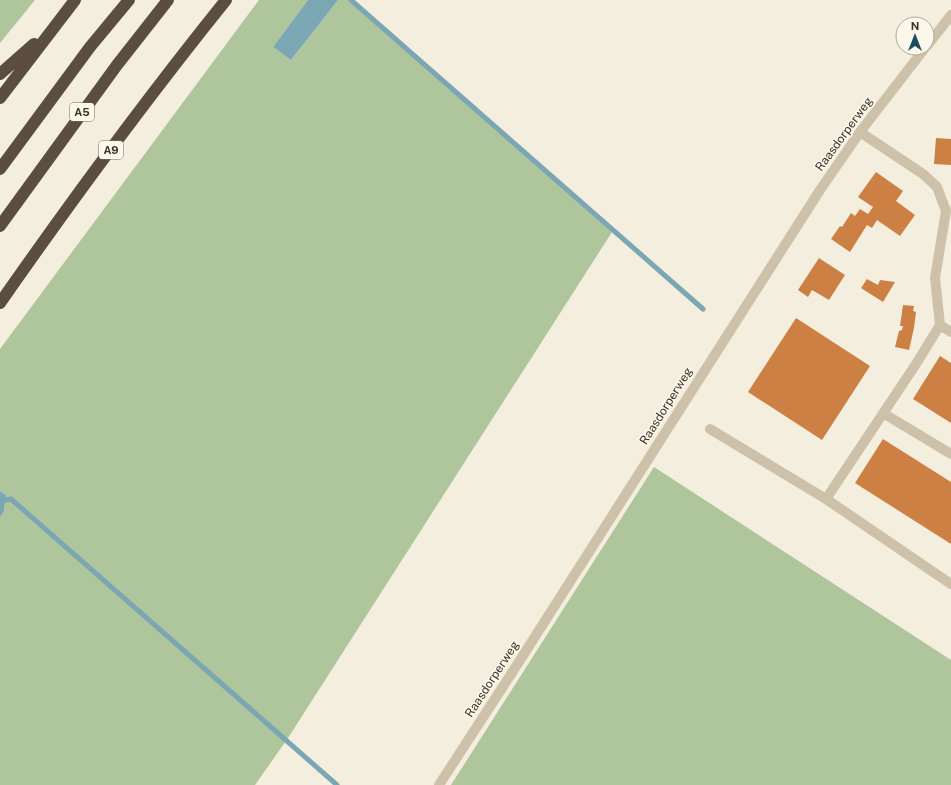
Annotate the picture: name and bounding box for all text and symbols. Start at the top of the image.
north arrow [895,16,935,56]
text: N [911,20,919,32]
street label: Raasdorperweg [812,94,876,174]
road number: A5 [70,103,94,121]
road number: A9 [99,141,123,159]
street label: Raasdorperweg [637,365,695,447]
street label: Raasdorperweg [462,638,522,720]

